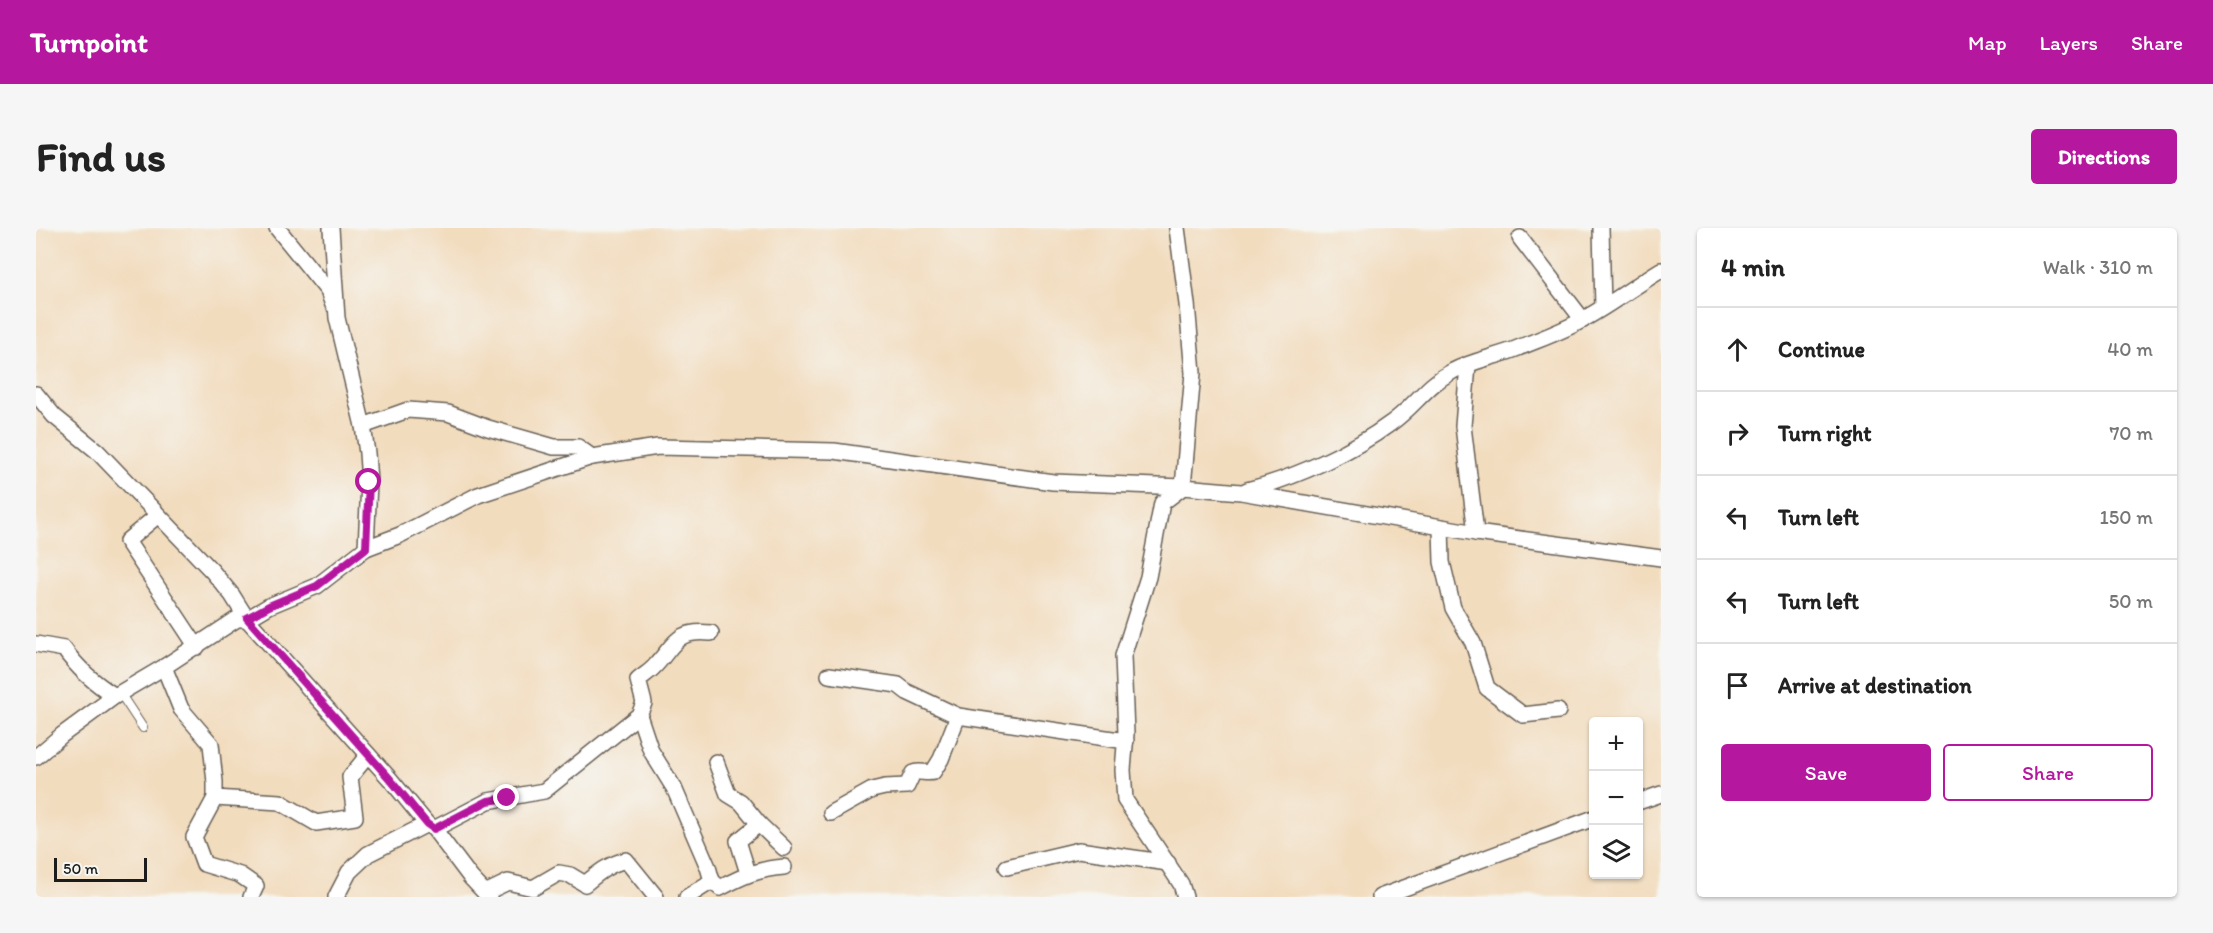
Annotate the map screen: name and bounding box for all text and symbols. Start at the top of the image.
text: Turnpoint [30,25,148,59]
text: Map [1968,30,2007,55]
text: Layers [2040,30,2098,55]
text: Share [2131,30,2183,55]
button: Directions [2031,129,2177,184]
text: Find us [36,131,166,182]
text: 4 min [1721,251,1785,283]
text: Walk · 310 m [2043,255,2153,279]
icon: ahead [1721,333,1754,366]
text: Continue [1778,336,1865,363]
text: 40 m [2107,337,2153,361]
icon: right [1721,417,1754,450]
text: Turn right [1778,420,1872,447]
text: 70 m [2109,421,2153,445]
route start [355,468,381,494]
icon: left [1721,501,1754,534]
text: Turn left [1778,504,1859,531]
text: 150 m [2100,505,2153,529]
icon: left [1721,585,1754,618]
text: Turn left [1778,588,1859,615]
text: 50 m [2109,589,2153,613]
icon: arrive [1721,669,1754,702]
text: Arrive at destination [1778,672,1972,699]
map controls [1589,717,1643,879]
button: + [1589,717,1643,771]
button: Save [1721,744,1931,801]
button: Share [1943,744,2153,801]
button: − [1589,771,1643,825]
route end [493,784,519,810]
button: layers [1589,825,1643,879]
scale bar [54,855,147,882]
text: 50 m [63,859,98,878]

